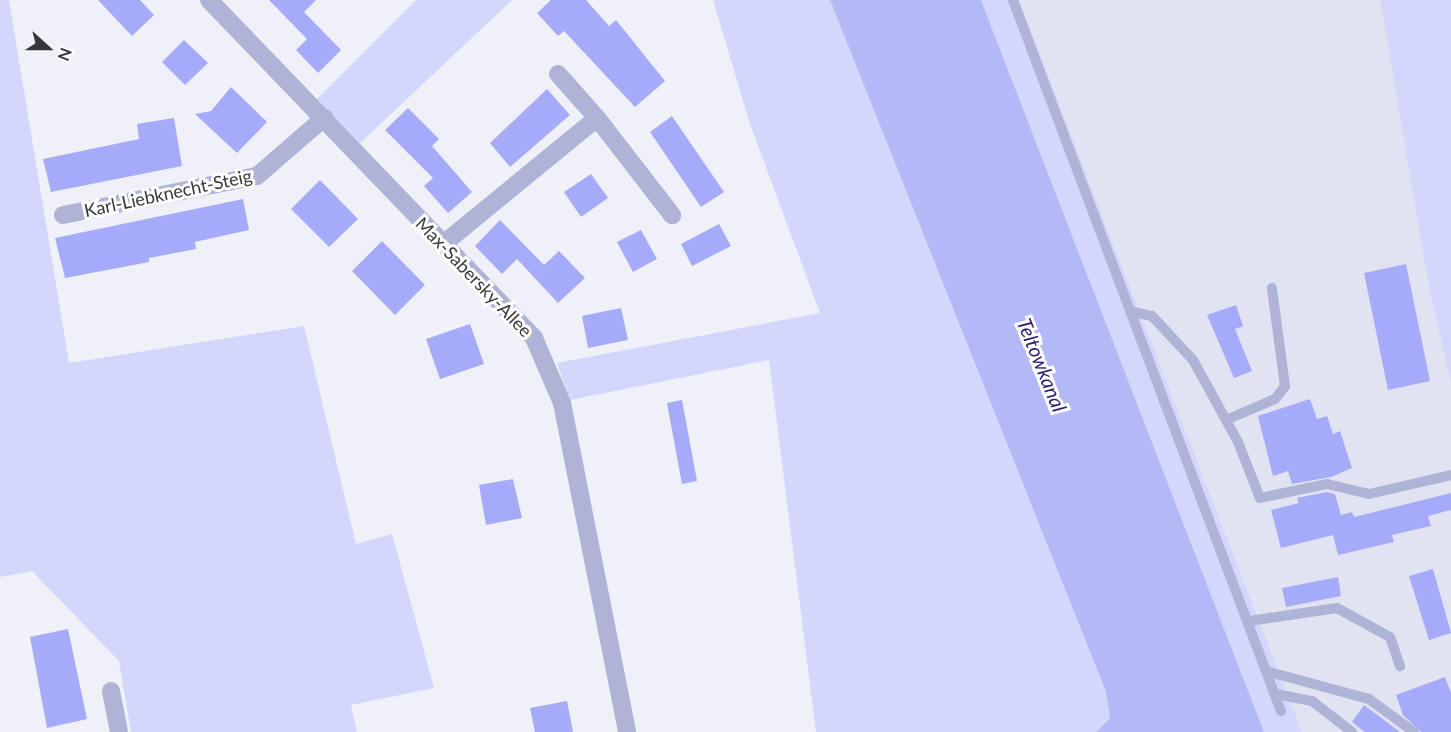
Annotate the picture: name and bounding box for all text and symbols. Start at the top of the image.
north arrow [18,18,78,78]
text: N [54,45,76,64]
street label: Karl-Liebknecht-Steig [82,165,254,221]
street label: Max-Sabersky-Allee [411,213,537,341]
water label: Teltowkanal [1012,315,1072,415]

